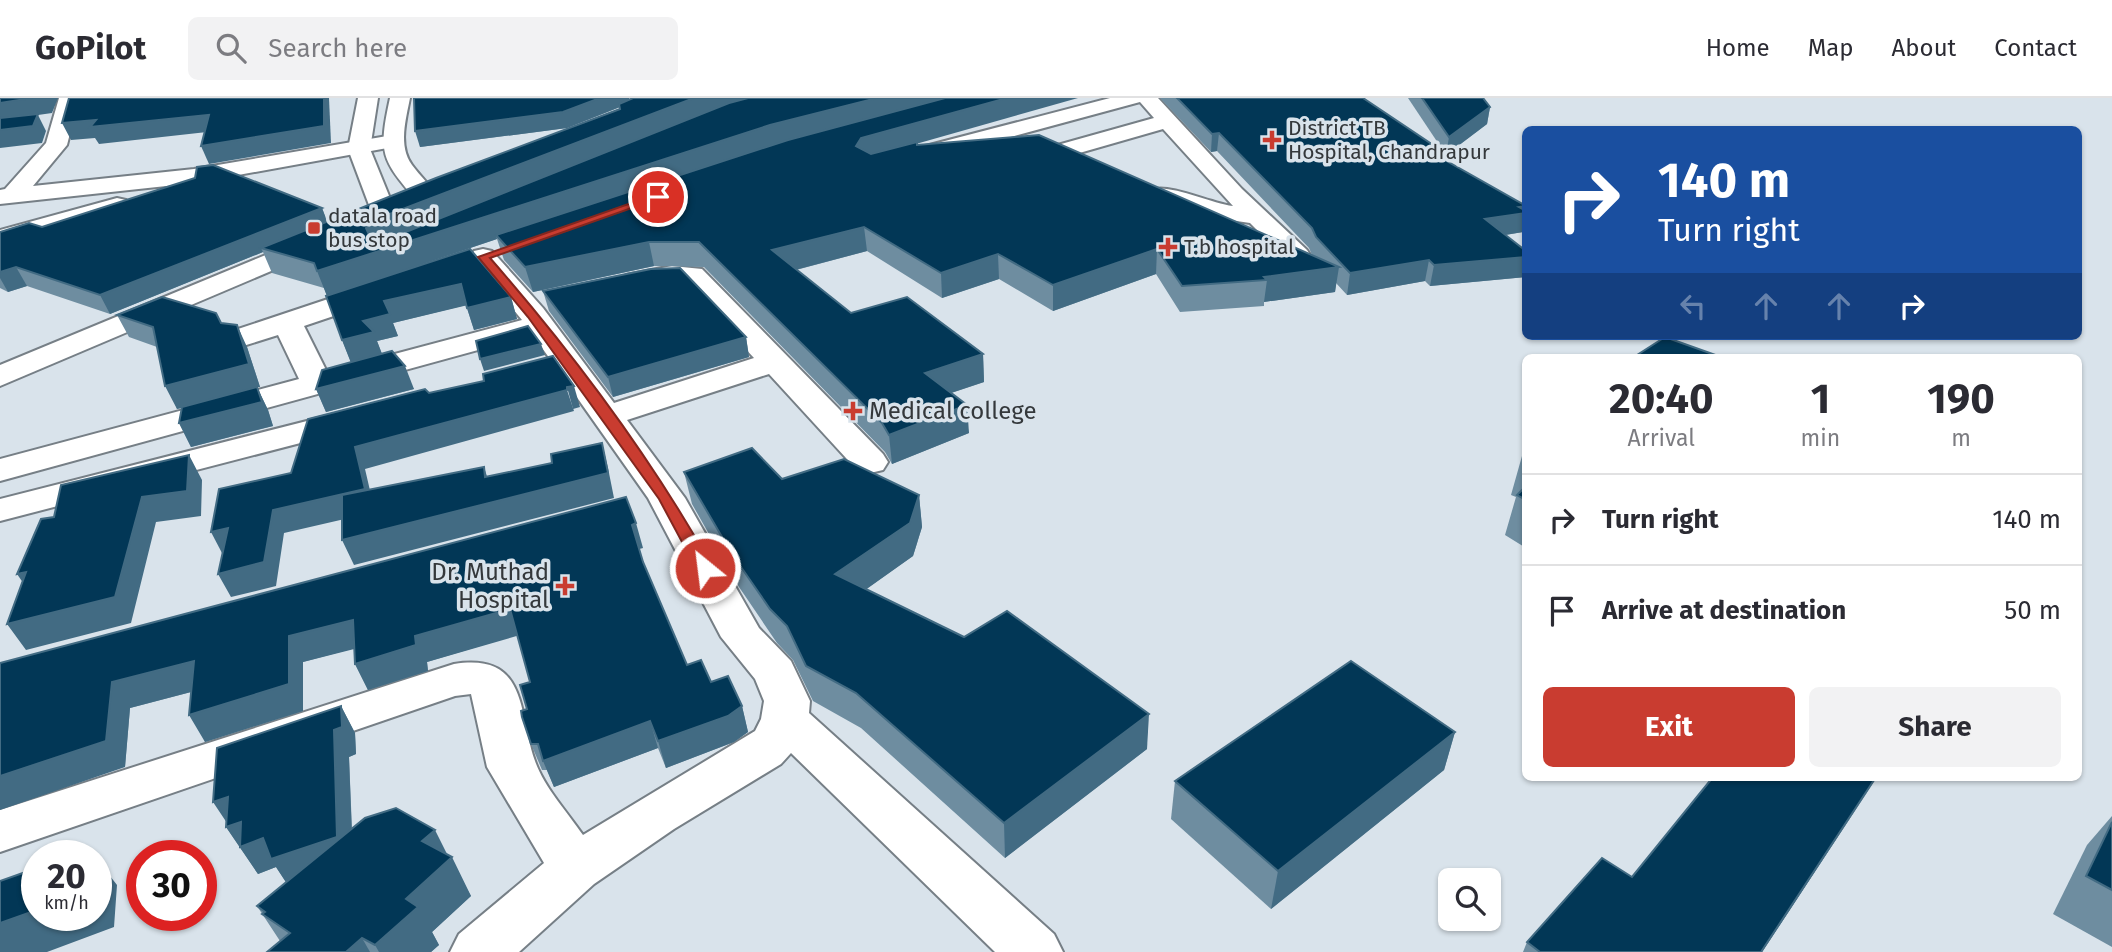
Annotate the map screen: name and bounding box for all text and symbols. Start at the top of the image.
search box [188,17,678,80]
text: GoPilot [35,28,146,68]
icon: search [212,29,250,67]
text: Search here [268,33,407,64]
text: Home [1706,34,1770,62]
text: Map [1808,34,1854,62]
text: About [1892,34,1956,62]
text: Contact [1994,34,2077,62]
place label: District TB Hospital, Chandrapur [1288,115,1490,165]
marker: District TB Hospital, Chandrapur [1262,130,1282,150]
text: 140 m [1658,151,1790,210]
icon: right [1543,154,1634,245]
pin [628,167,688,227]
icon: arrive [639,178,677,216]
place label: datala road bus stop [328,203,437,253]
text: Turn right [1658,211,1800,249]
marker: datala road bus stop [306,220,322,236]
place label: T.b hospital [1184,234,1294,260]
marker: T.b hospital [1158,237,1178,257]
icon: left [1674,287,1712,325]
icon: ahead [1747,287,1785,325]
icon: ahead [1820,287,1858,325]
icon: right [1893,287,1931,325]
text: 20:40 [1609,374,1714,424]
text: 1 [1811,374,1830,424]
text: 190 [1927,374,1995,424]
place label: Medical college [869,397,1037,425]
marker: Medical college [843,401,863,421]
text: Arrival [1628,424,1695,452]
text: min [1801,424,1840,452]
text: m [1951,424,1971,452]
icon: right [1543,501,1581,539]
text: Turn right [1602,504,1719,535]
text: 140 m [1992,504,2061,535]
position arrow [668,531,742,605]
place label: Dr. Muthad Hospital [431,558,549,614]
marker: Dr. Muthad Hospital [555,576,575,596]
icon: arrive [1543,592,1581,630]
text: Arrive at destination [1602,595,1846,626]
text: 50 m [2004,595,2061,626]
button: Exit [1543,687,1795,767]
button: Share [1809,687,2061,767]
speed limit sign: 30 [126,840,217,931]
text: 20 [47,855,86,897]
map controls [1438,868,1501,931]
button: search [1438,868,1501,931]
text: km/h [44,892,89,914]

